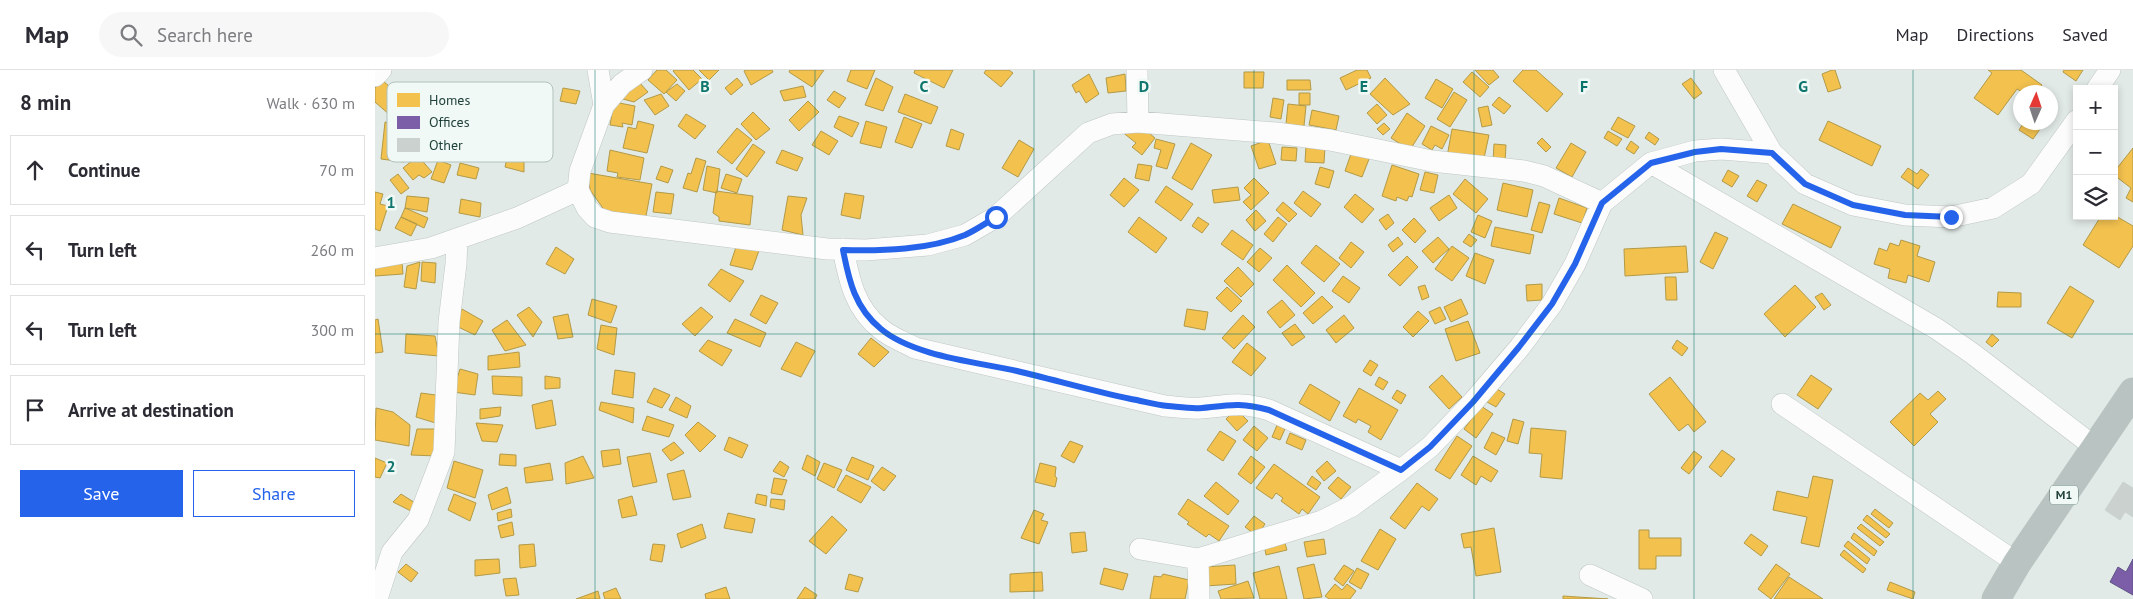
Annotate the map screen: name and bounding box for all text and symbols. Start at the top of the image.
search box [99,12,449,57]
text: Map [25,19,69,50]
icon: search [117,21,145,49]
text: Search here [157,23,253,47]
text: Map [1896,23,1928,46]
text: Directions [1956,23,2034,46]
text: Saved [2062,23,2108,46]
text: B [700,76,710,96]
text: C [920,76,929,96]
text: D [1139,76,1149,96]
text: E [1360,76,1368,96]
text: F [1580,76,1588,96]
text: G [1798,76,1808,96]
legend [387,82,553,162]
north arrow [2013,85,2058,130]
map controls [2073,85,2118,220]
button: + [2073,85,2118,130]
text: 8 min [20,89,71,116]
text: Homes [429,91,470,109]
text: Walk · 630 m [266,93,355,113]
text: Offices [429,113,470,131]
button: − [2073,130,2118,175]
text: Other [429,136,463,154]
icon: ahead [21,156,49,184]
text: Continue [68,158,140,182]
text: 70 m [319,160,354,180]
button: layers [2073,175,2118,220]
text: 1 [386,192,396,212]
route start [985,206,1008,229]
route end [1940,206,1963,229]
icon: left [21,236,49,264]
text: Turn left [68,238,137,262]
text: 260 m [311,240,354,260]
icon: left [21,316,49,344]
text: Turn left [68,318,137,342]
text: 300 m [311,320,354,340]
icon: arrive [21,396,49,424]
text: Arrive at destination [68,398,234,422]
text: 2 [386,456,396,476]
button: Save [20,470,183,517]
button: Share [193,470,355,517]
road number: M1 [2050,486,2078,504]

